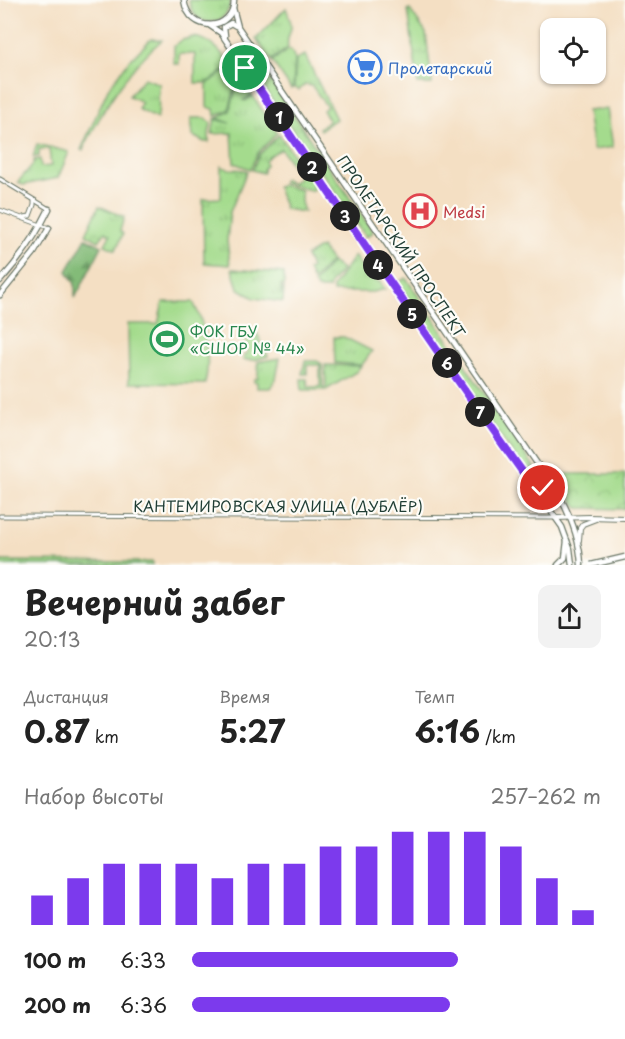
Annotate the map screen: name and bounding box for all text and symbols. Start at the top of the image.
map controls [540,18,606,84]
button: locate [540,18,606,84]
pin [219,42,270,93]
supermarket icon: Пролетарский [347,49,383,85]
icon: arrive [228,51,261,84]
place label: Пролетарский [388,56,492,79]
pin: 1 [264,102,294,132]
text: 1 [275,105,283,129]
street label: ПРОЛЕТАРСКИЙ ПРОСПЕКТ [332,150,472,342]
pin: 2 [297,152,327,182]
text: 2 [306,155,318,179]
hospital icon: Medsi [402,193,438,229]
place label: Medsi [443,200,485,223]
pin: 3 [330,201,360,231]
text: 3 [340,204,350,228]
pin: 4 [363,250,393,280]
text: 4 [373,253,383,277]
pin: 5 [397,299,427,329]
text: 5 [407,302,417,326]
place label: ФОК ГБУ «СШОР № 44» [190,319,305,359]
sports icon: ФОК ГБУ «СШОР № 44» [149,321,185,357]
pin: 6 [432,348,462,378]
text: 6 [441,351,453,375]
pin: 7 [465,397,495,427]
text: 7 [475,400,485,424]
pin [517,462,568,513]
icon: check [526,471,559,504]
street label: КАНТЕМИРОВСКАЯ УЛИЦА (ДУБЛЁР) [133,494,423,517]
text: Вечерний забег [24,576,284,626]
button: share [538,585,601,648]
text: 20:13 [24,624,81,654]
text: Дистанция [24,684,109,708]
text: Время [219,684,270,708]
text: Темп [415,684,455,708]
text: 0.87 [24,708,90,753]
text: 5:27 [219,708,285,753]
text: 6:16 [415,708,480,753]
text: km [90,724,119,748]
text: /km [480,724,516,748]
text: Набор высоты [24,781,164,811]
text: 257–262 m [491,781,601,811]
text: 100 m [24,945,86,975]
text: 6:33 [120,945,166,975]
text: 200 m [24,990,91,1020]
text: 6:36 [120,990,167,1020]

